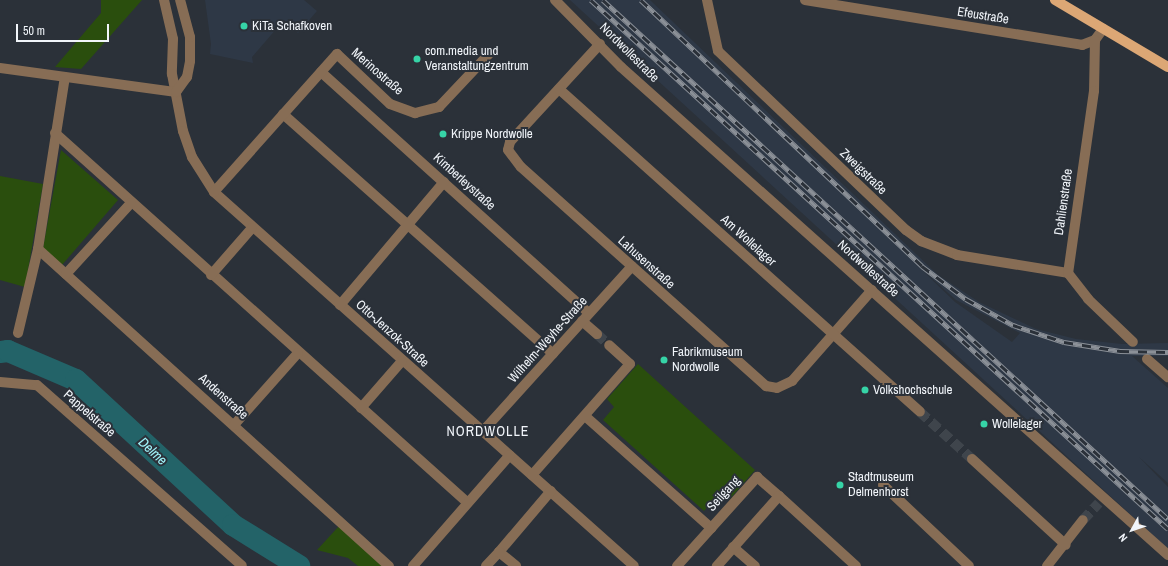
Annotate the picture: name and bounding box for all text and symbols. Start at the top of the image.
street label: Efeustraße [956,4,1010,28]
scale bar [18,16,111,42]
place label: KiTa Schafkoven [252,18,332,34]
street label: Nordwollestraße [596,20,662,86]
marker: KiTa Schafkoven [239,21,249,31]
text: 50 m [23,23,45,39]
place label: com.media und Veranstaltungzentrum [425,44,529,75]
street label: Merinostraße [348,45,406,99]
marker: com.media und Veranstaltungzentrum [412,54,422,64]
place label: Krippe Nordwolle [451,126,533,142]
marker: Krippe Nordwolle [438,129,448,139]
street label: Zweigstraße [836,146,890,198]
street label: Kimberleystraße [430,150,498,214]
street label: Dahlienstraße [1052,168,1076,236]
street label: Am Wollelager [717,212,779,270]
street label: Lahusenstraße [614,233,678,293]
street label: Nordwollestraße [834,237,902,301]
street label: Wilhelm-Weyhe-Straße [505,294,591,386]
street label: Otto-Jenzok-Straße [352,297,432,371]
place label: Fabrikmuseum Nordwolle [672,345,743,376]
marker: Fabrikmuseum Nordwolle [659,355,669,365]
street label: Andenstraße [195,371,251,423]
place label: Volkshochschule [873,382,952,398]
marker: Volkshochschule [860,385,870,395]
street label: Pappelstraße [60,387,118,441]
place label: Wollelager [992,416,1042,432]
marker: Wollelager [979,419,989,429]
district label: NORDWOLLE [447,423,529,439]
water label: Delme [135,434,171,468]
place label: Stadtmuseum Delmenhorst [848,470,914,501]
street label: Seilgang [704,473,744,515]
marker: Stadtmuseum Delmenhorst [835,480,845,490]
north arrow [1112,510,1152,550]
text: N [1115,531,1130,545]

